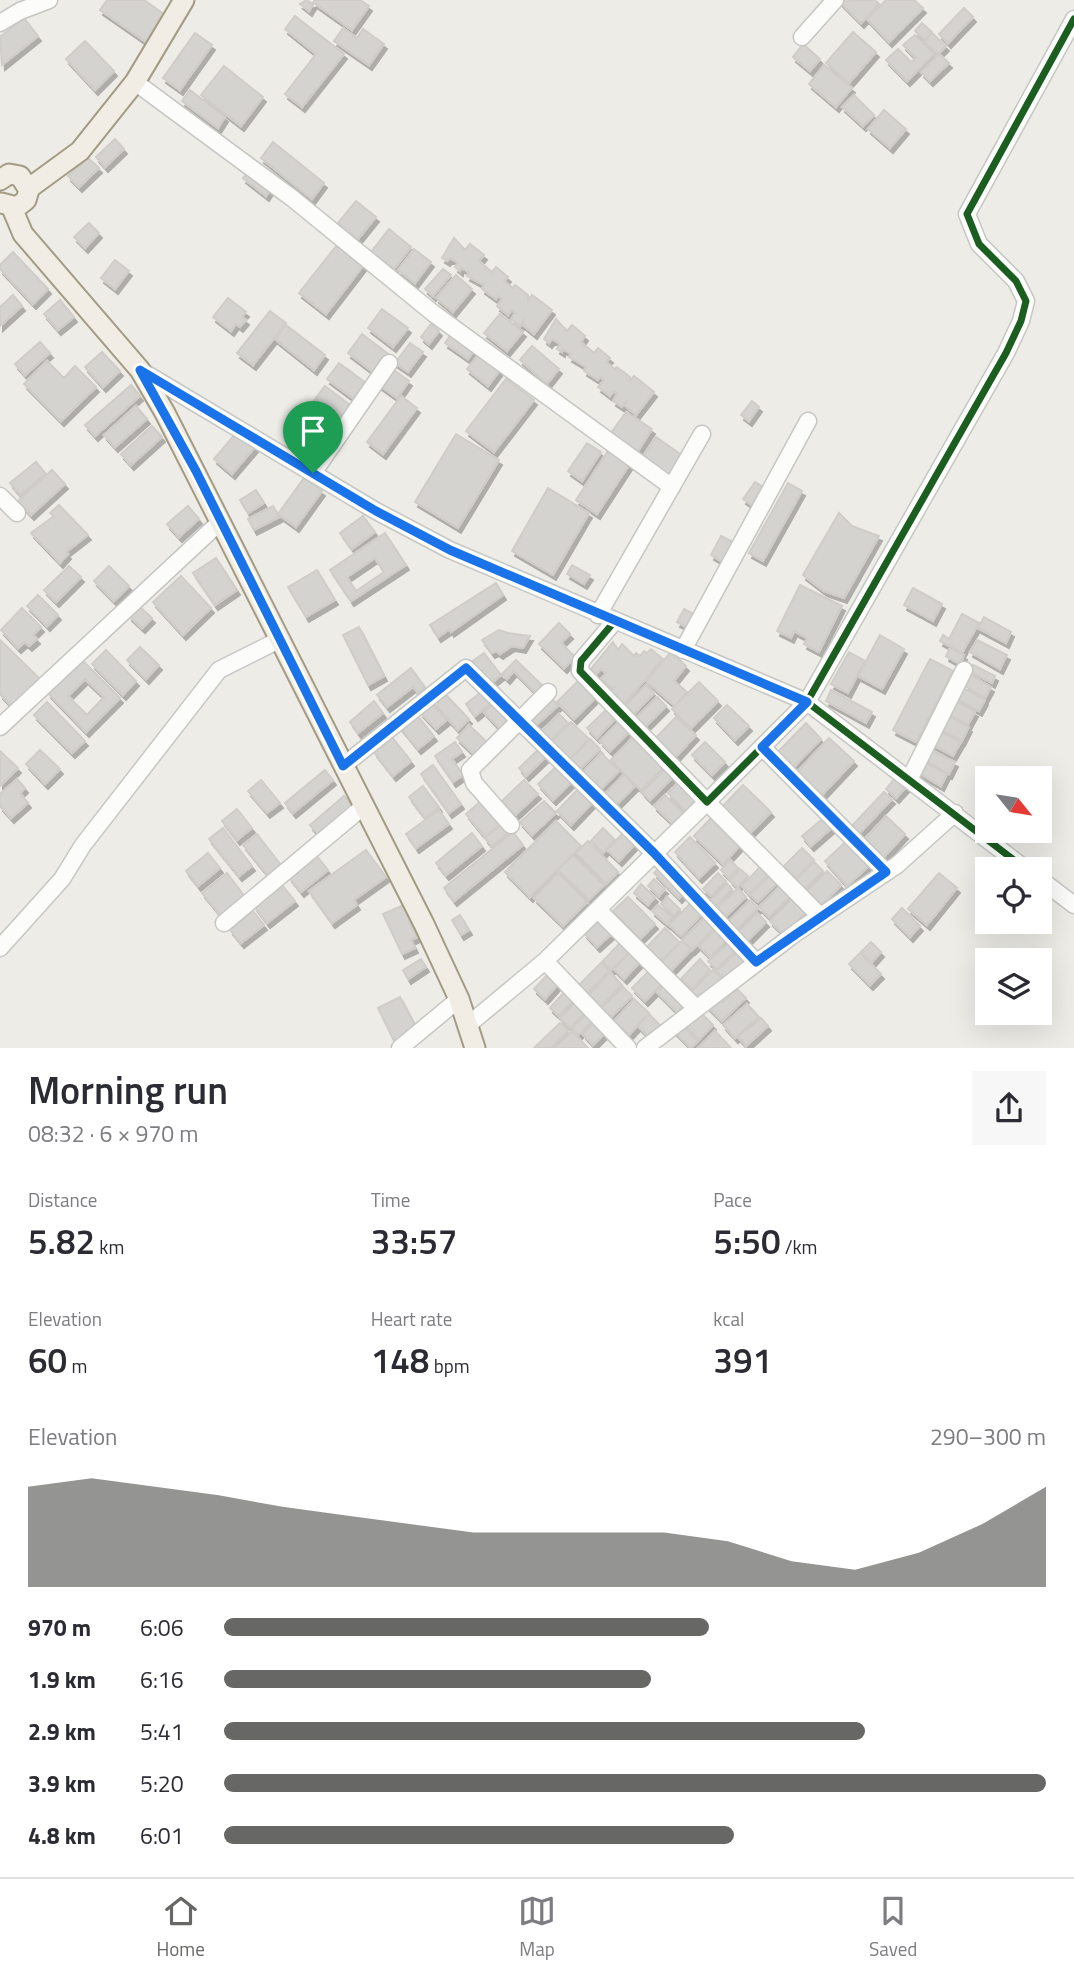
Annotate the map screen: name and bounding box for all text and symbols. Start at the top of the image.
pin [283,401,343,473]
icon: arrive [294,412,332,450]
north arrow [975,766,1052,844]
map controls [975,766,1052,1025]
button: locate [975,857,1052,934]
button: layers [975,948,1052,1025]
text: Morning run [28,1061,228,1119]
button: share [972,1071,1046,1145]
text: 08:32 · 6 × 970 m [28,1116,198,1151]
text: Distance [28,1185,97,1214]
text: Time [371,1185,410,1214]
text: Pace [713,1185,752,1214]
text: 5.82 [28,1214,95,1268]
text: 33:57 [371,1214,457,1268]
text: 5:50 [713,1214,781,1268]
text: km [95,1232,124,1261]
text: /km [781,1232,818,1261]
text: Elevation [28,1304,102,1333]
text: Heart rate [371,1304,452,1333]
text: kcal [713,1304,744,1333]
text: 60 [28,1333,67,1387]
text: 148 [371,1333,429,1387]
text: 391 [713,1333,772,1387]
text: m [67,1351,87,1380]
text: bpm [429,1351,470,1380]
text: Elevation [28,1419,117,1454]
text: 290–300 m [930,1419,1046,1454]
text: 970 m [28,1610,91,1645]
text: 6:06 [140,1610,184,1645]
text: 1.9 km [28,1662,96,1697]
text: 6:16 [140,1662,184,1697]
text: 2.9 km [28,1714,96,1749]
text: 5:41 [140,1714,184,1749]
text: 3.9 km [28,1766,96,1801]
text: 5:20 [140,1766,184,1801]
text: 4.8 km [28,1818,96,1853]
text: 6:01 [140,1818,184,1853]
tab: Home [157,1892,205,1963]
tab: Map [518,1892,556,1963]
tab: Saved [869,1892,917,1963]

